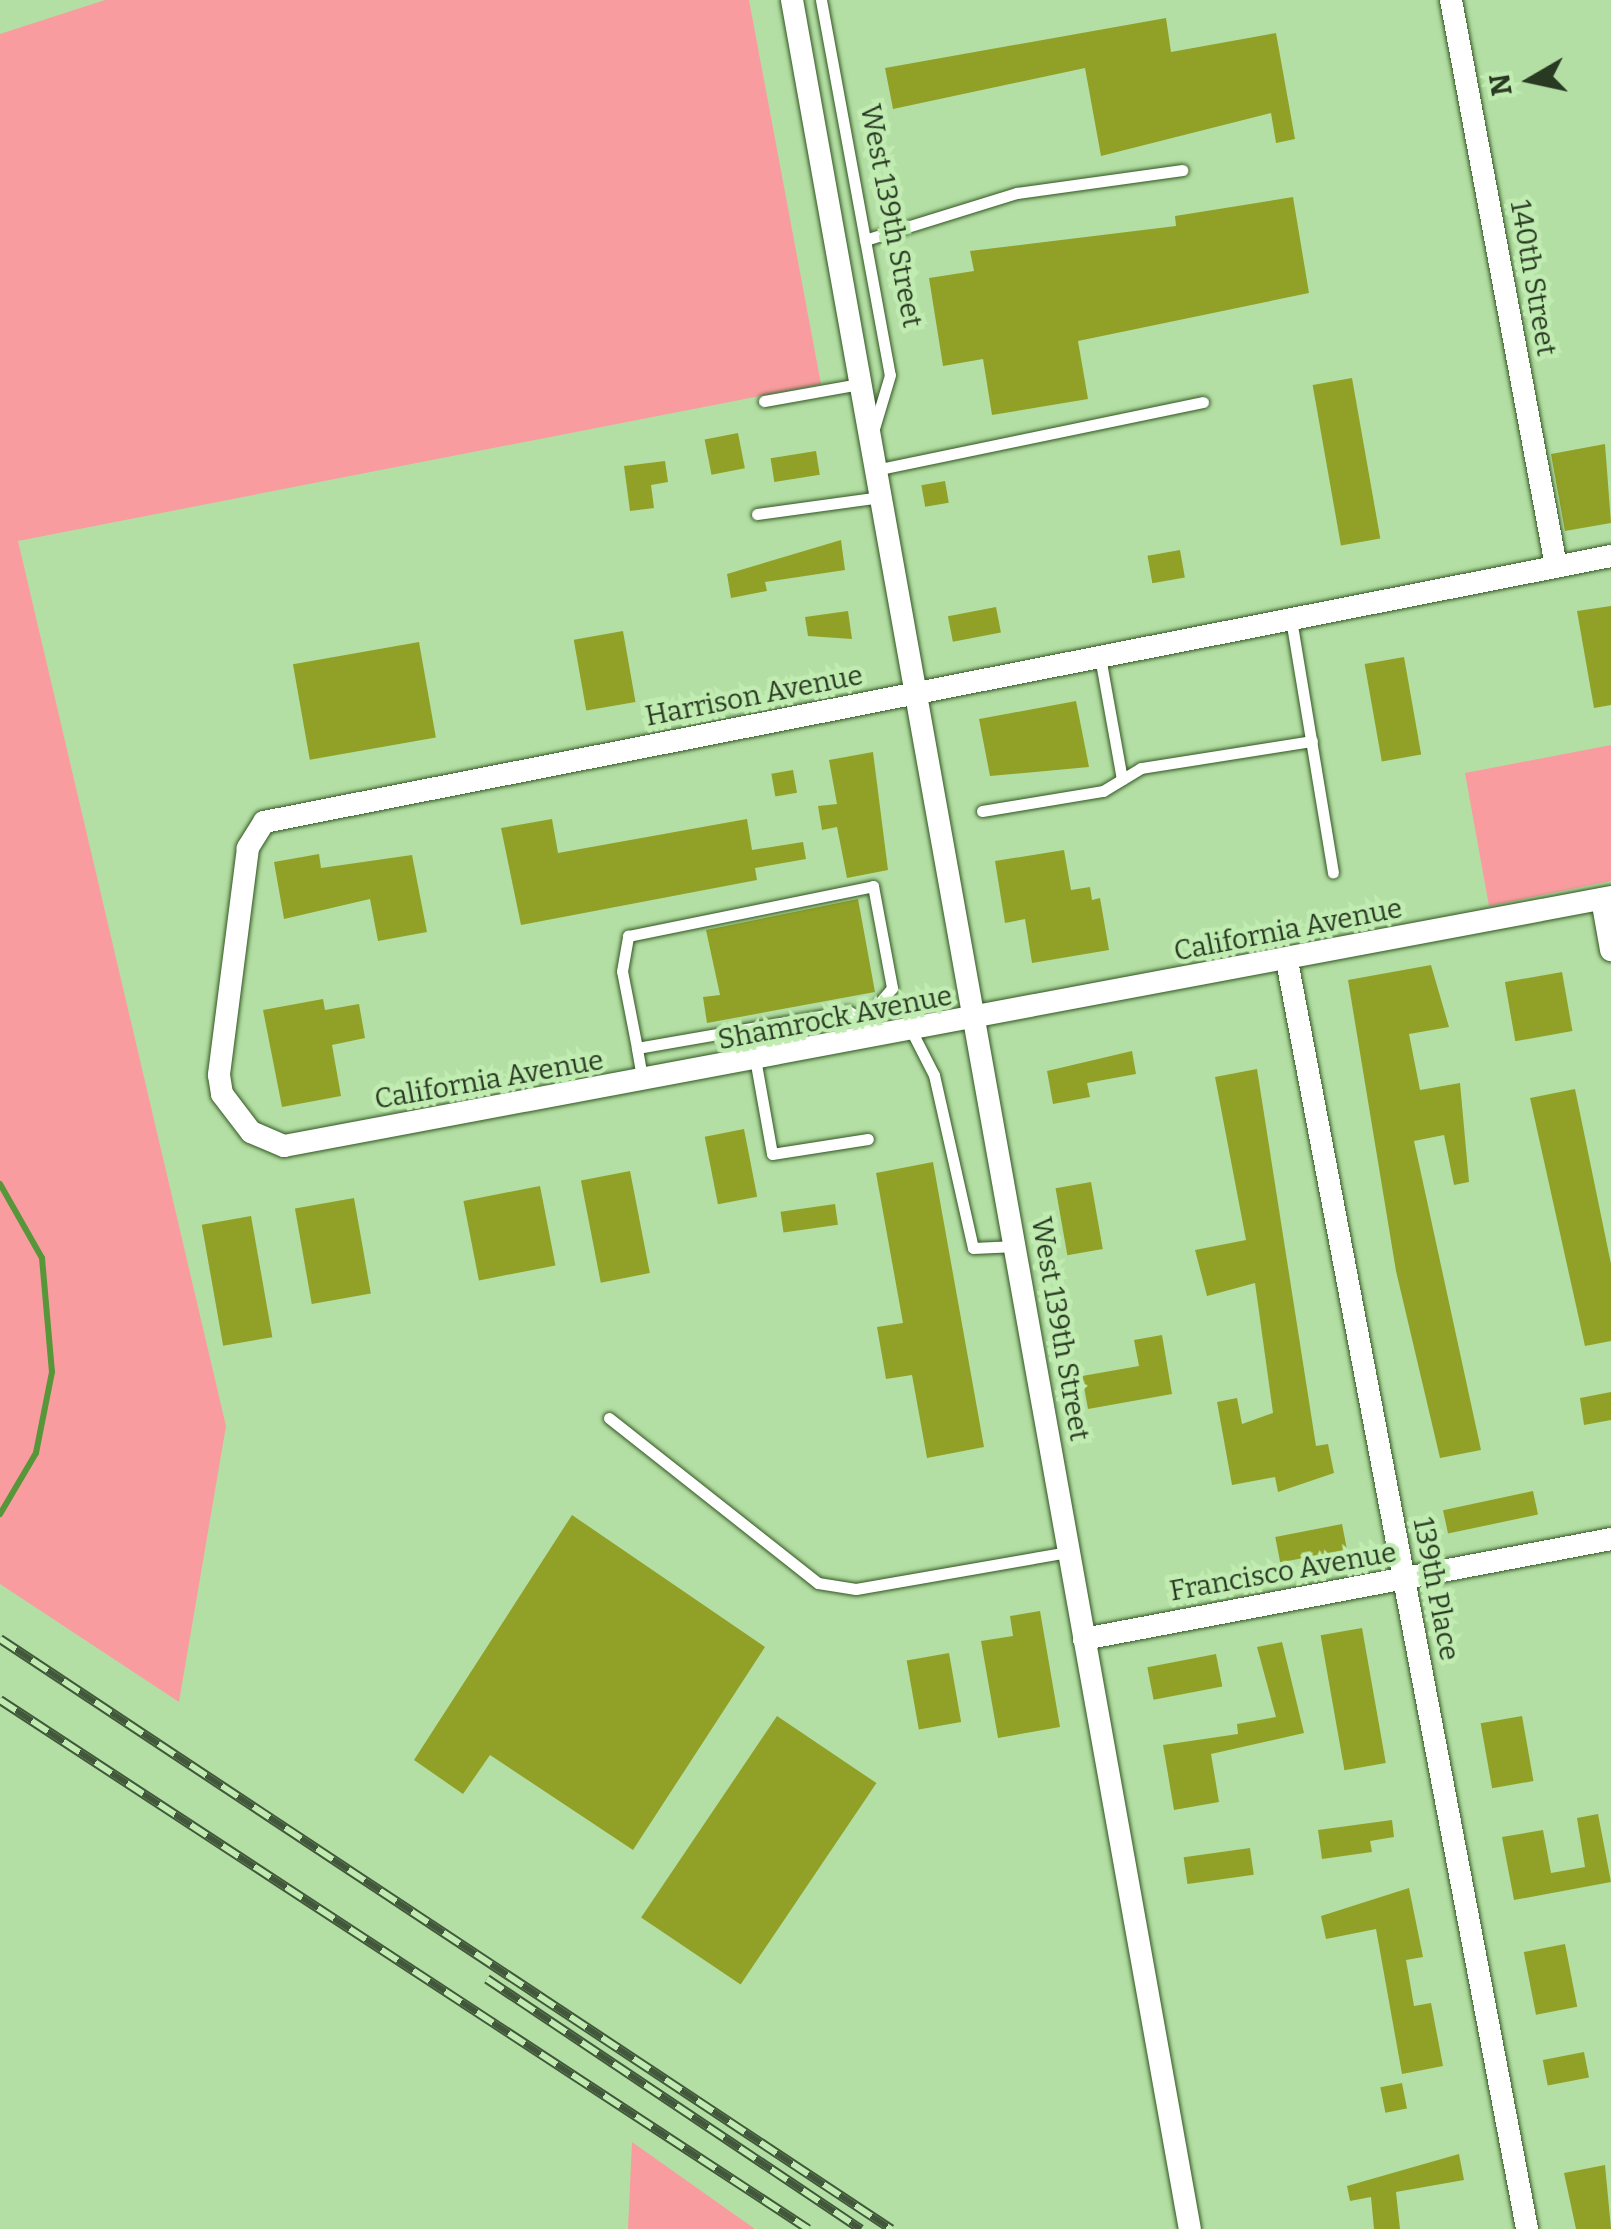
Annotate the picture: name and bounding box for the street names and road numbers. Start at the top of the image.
street label: West 139th Street [853,102,929,330]
street label: 140th Street [1503,197,1563,359]
street label: Harrison Avenue [642,658,866,734]
street label: California Avenue [1171,891,1405,969]
street label: Shamrock Avenue [715,979,955,1057]
street label: California Avenue [372,1043,606,1117]
street label: West 139th Street [1024,1214,1096,1444]
street label: 139th Place [1406,1515,1466,1663]
street label: Francisco Avenue [1167,1536,1399,1608]

